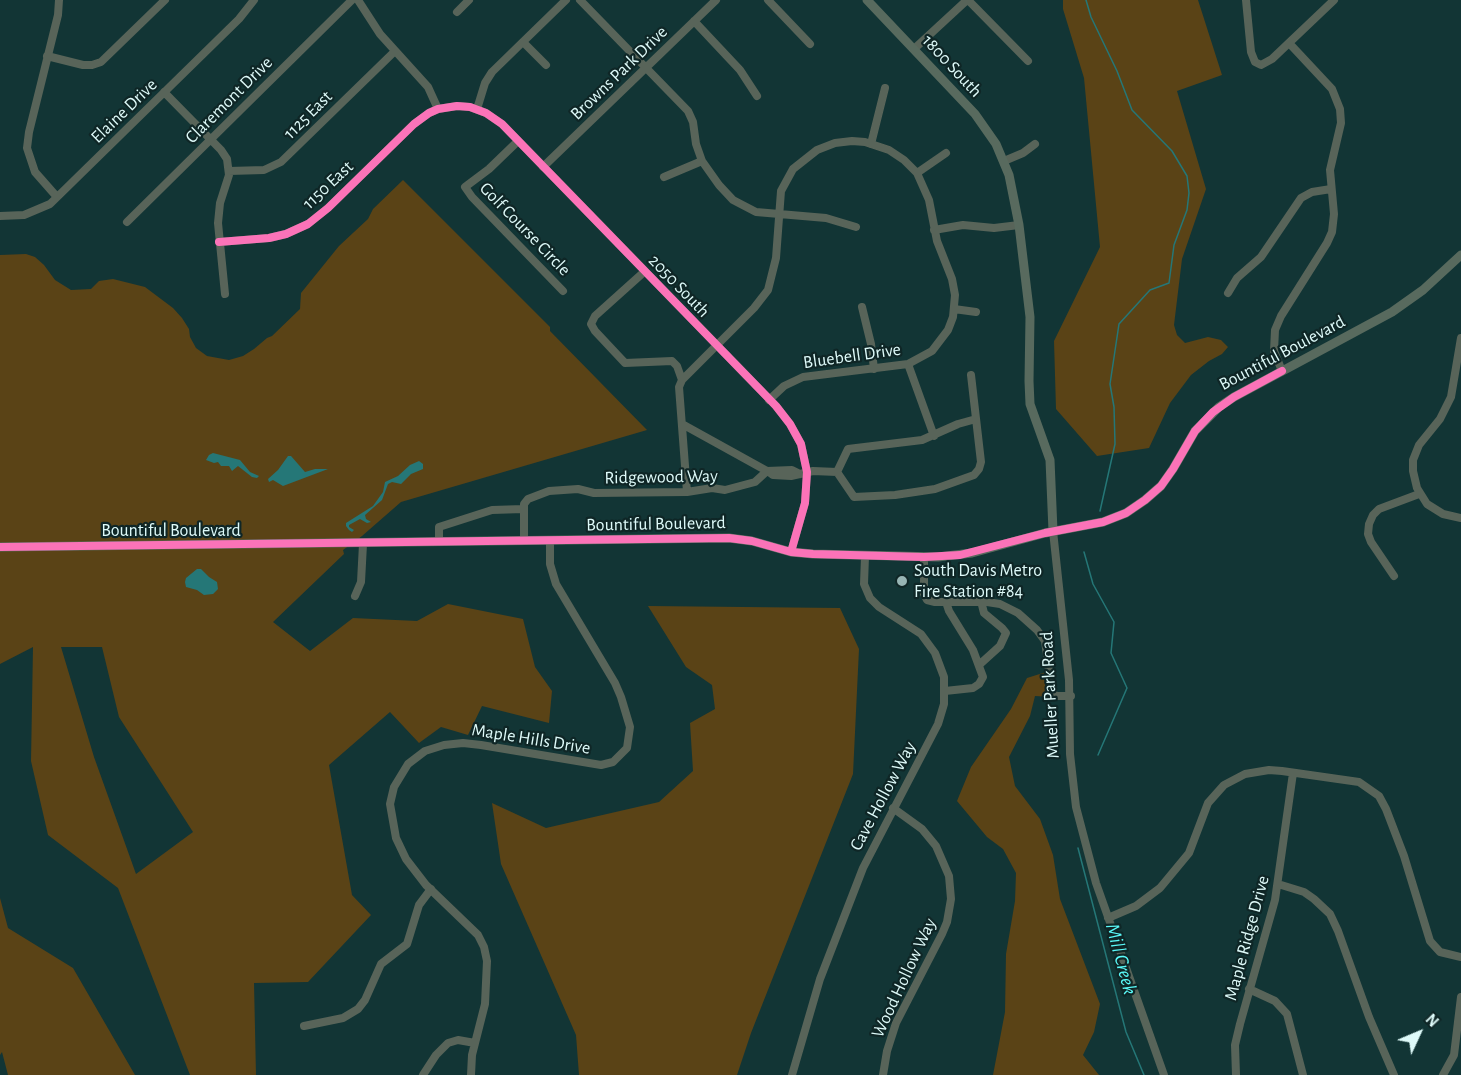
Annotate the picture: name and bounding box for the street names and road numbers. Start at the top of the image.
street label: Browns Park Drive [566,21,672,125]
street label: 1800 South [918,30,986,102]
street label: Claremont Drive [181,52,277,148]
street label: Elaine Drive [86,74,162,148]
street label: 1125 East [279,86,337,144]
street label: 1150 East [298,156,358,214]
street label: Golf Course Circle [475,178,575,280]
street label: 2050 South [644,250,714,322]
street label: Bountiful Boulevard [1215,311,1349,395]
street label: Bluebell Drive [802,338,902,374]
street label: Ridgewood Way [604,465,718,489]
street label: Bountiful Boulevard [586,512,726,536]
street label: Bountiful Boulevard [101,520,241,542]
street label: Mueller Park Road [1036,631,1064,759]
street label: Maple Hills Drive [470,719,592,759]
street label: Cave Hollow Way [845,738,921,854]
street label: Maple Ridge Drive [1220,873,1274,1003]
street label: Wood Hollow Way [867,915,941,1041]

